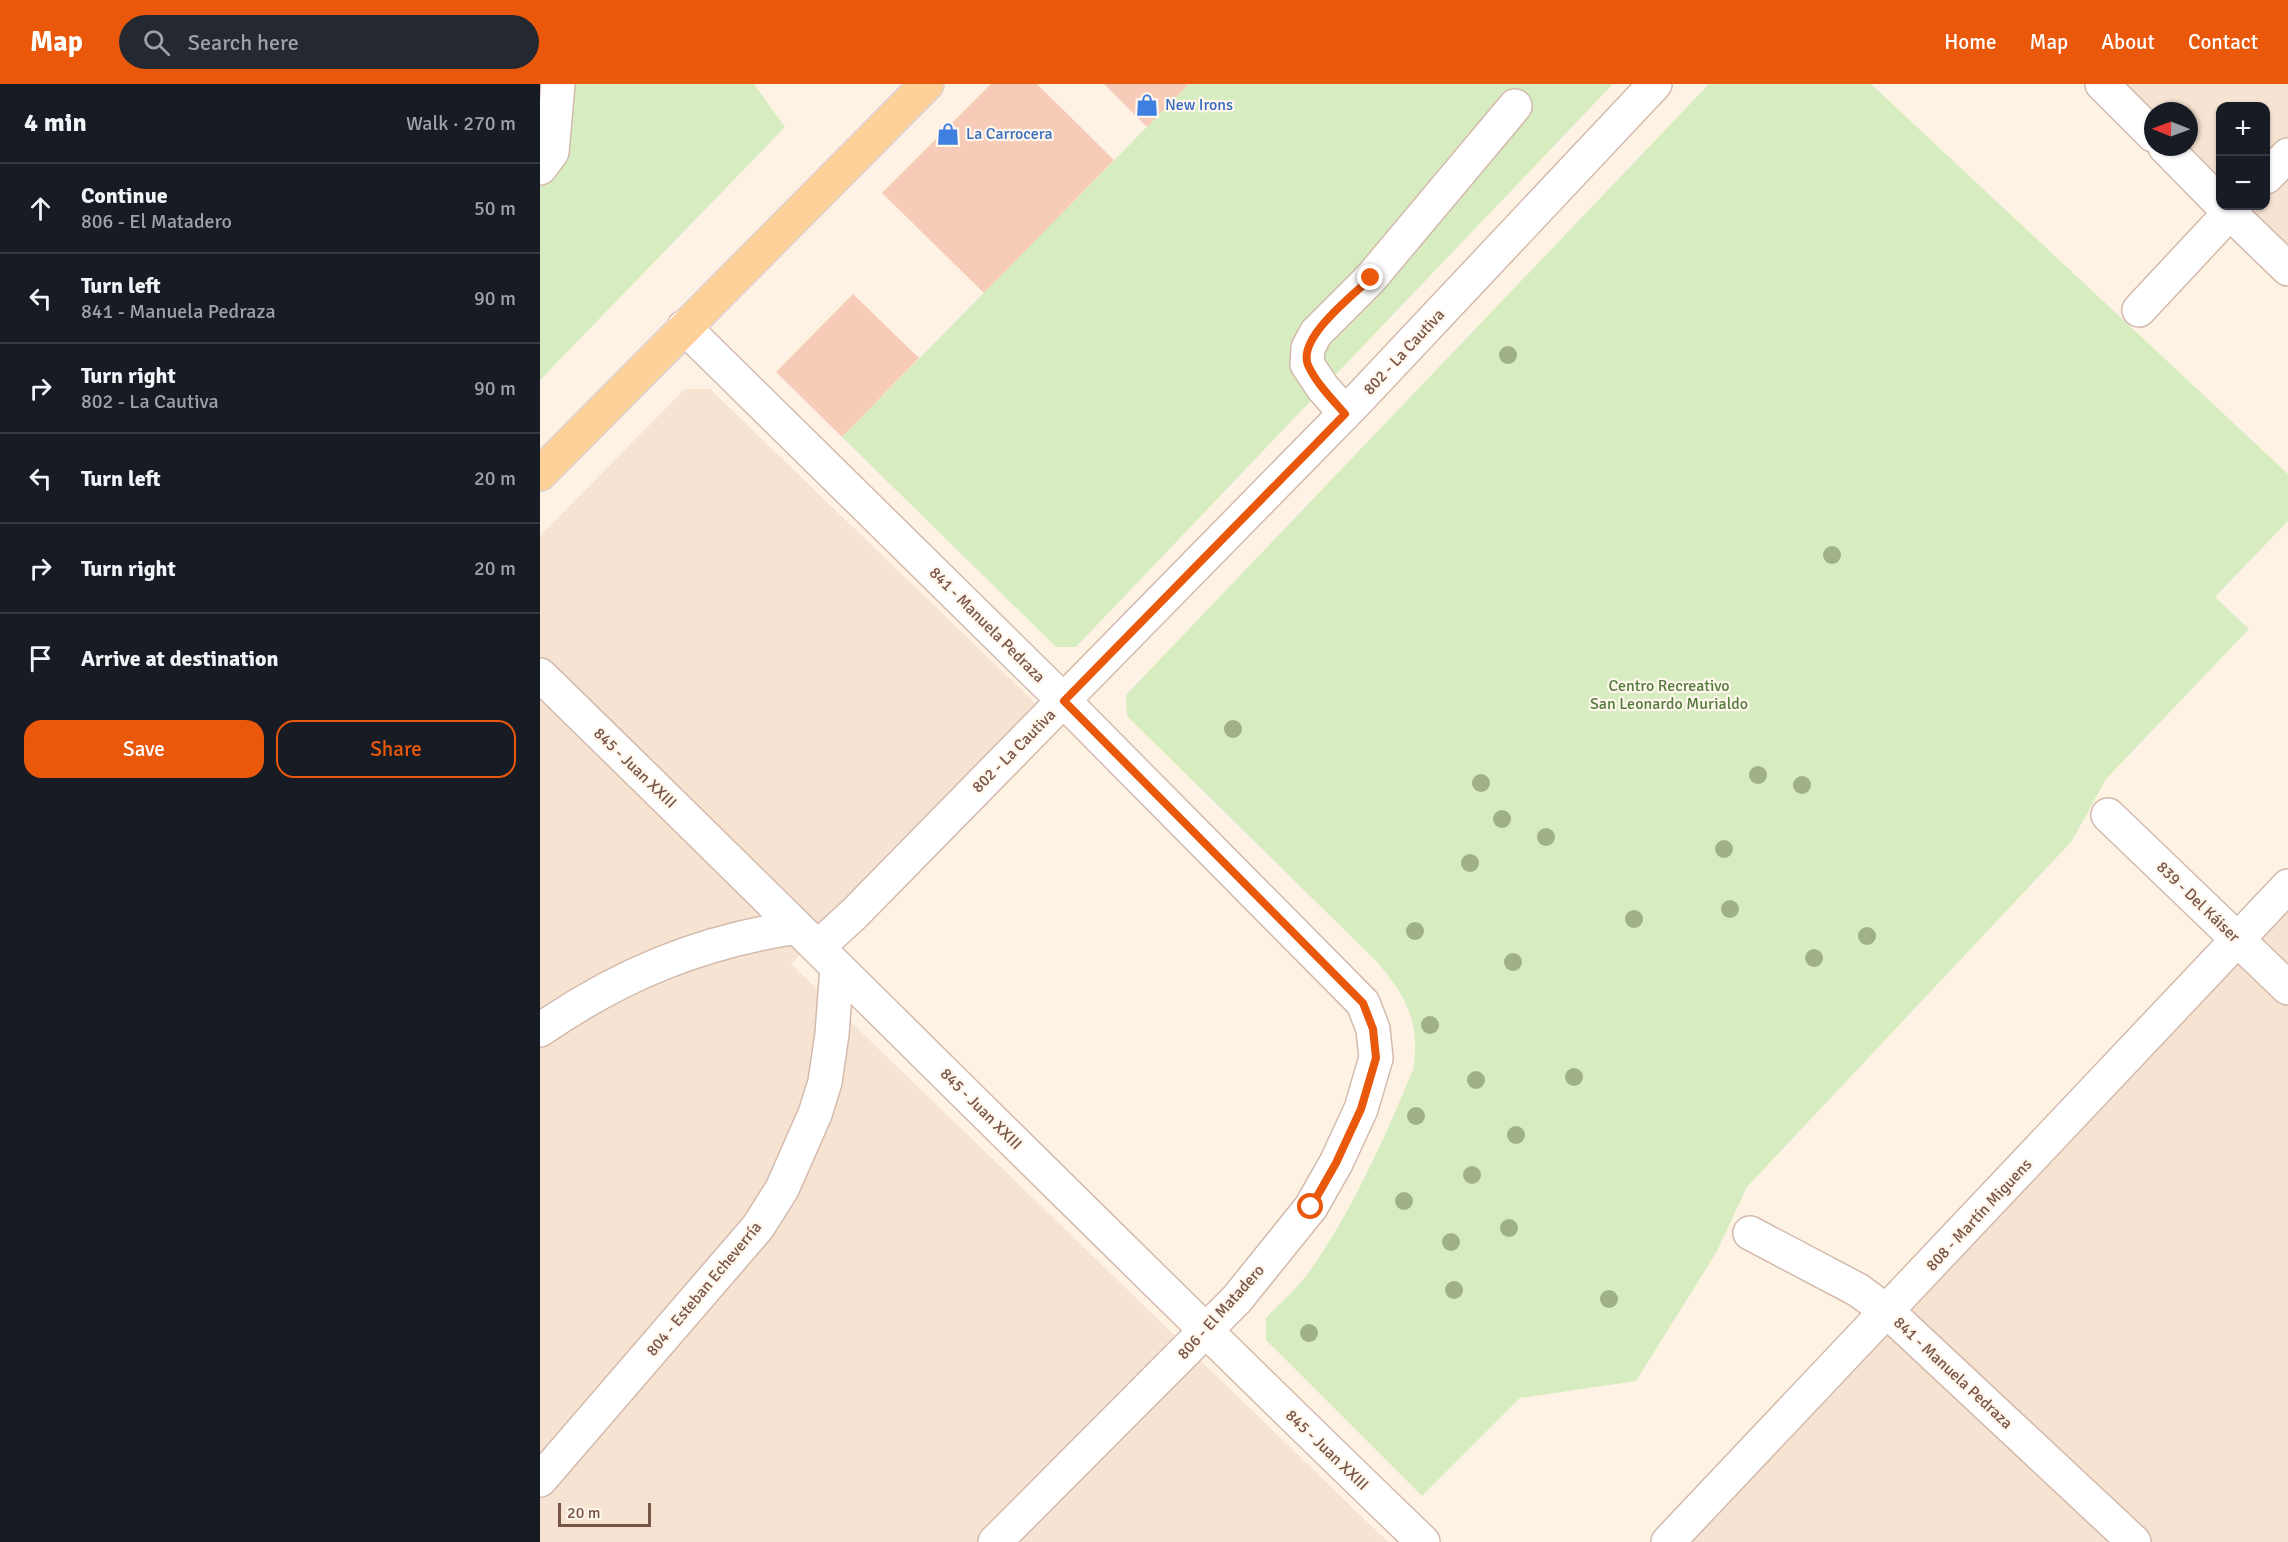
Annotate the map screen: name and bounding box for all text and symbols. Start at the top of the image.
search box [119,15,539,69]
text: Map [30,25,83,59]
icon: search [140,26,173,59]
text: Search here [188,29,299,56]
text: Home [1944,29,1997,55]
text: Map [2030,29,2068,55]
text: About [2101,29,2155,55]
text: Contact [2188,29,2258,55]
shop icon: New Irons [1134,92,1160,118]
place label: New Irons [1165,95,1233,115]
north arrow [2144,102,2198,156]
map controls [2216,102,2270,210]
button: + [2216,102,2270,156]
text: 4 min [24,107,87,139]
text: Walk · 270 m [406,111,516,136]
shop icon: La Carrocera [935,121,961,147]
place label: La Carrocera [966,124,1053,144]
button: − [2216,156,2270,210]
text: Continue [81,182,168,209]
icon: ahead [24,192,57,225]
text: 50 m [474,196,516,221]
text: 806 - El Matadero [81,209,232,234]
route end [1357,264,1383,290]
text: Turn left [81,272,161,299]
icon: left [24,282,57,315]
text: 90 m [474,286,516,311]
text: 841 - Manuela Pedraza [81,299,276,324]
street label: 802 - La Cautiva [1359,305,1449,399]
text: Turn right [81,362,176,389]
icon: right [24,372,57,405]
text: 90 m [474,376,516,401]
text: 802 - La Cautiva [81,389,219,414]
icon: left [24,462,57,495]
text: Turn left [81,465,161,492]
text: 20 m [474,466,516,491]
icon: right [24,552,57,585]
text: Turn right [81,555,176,582]
text: 20 m [474,556,516,581]
street label: 841 - Manuela Pedraza [925,563,1049,687]
icon: arrive [24,642,57,675]
text: Arrive at destination [81,645,278,672]
park label: Centro Recreativo San Leonardo Murialdo [1590,676,1748,714]
street label: 802 - La Cautiva [968,705,1060,797]
button: Save [24,720,264,778]
button: Share [276,720,516,778]
street label: 845 - Juan XXIII [589,723,681,813]
street label: 839 - Del Káiser [2152,857,2244,947]
street label: 845 - Juan XXIII [936,1064,1026,1154]
street label: 808 - Martín Miguens [1922,1155,2036,1275]
route start [1297,1193,1323,1219]
street label: 804 - Esteban Echeverría [642,1218,766,1360]
street label: 806 - El Matadero [1173,1260,1269,1364]
street label: 841 - Manuela Pedraza [1889,1313,2017,1433]
street label: 845 - Juan XXIII [1281,1405,1373,1495]
scale bar [558,1500,651,1528]
text: 20 m [567,1503,601,1523]

